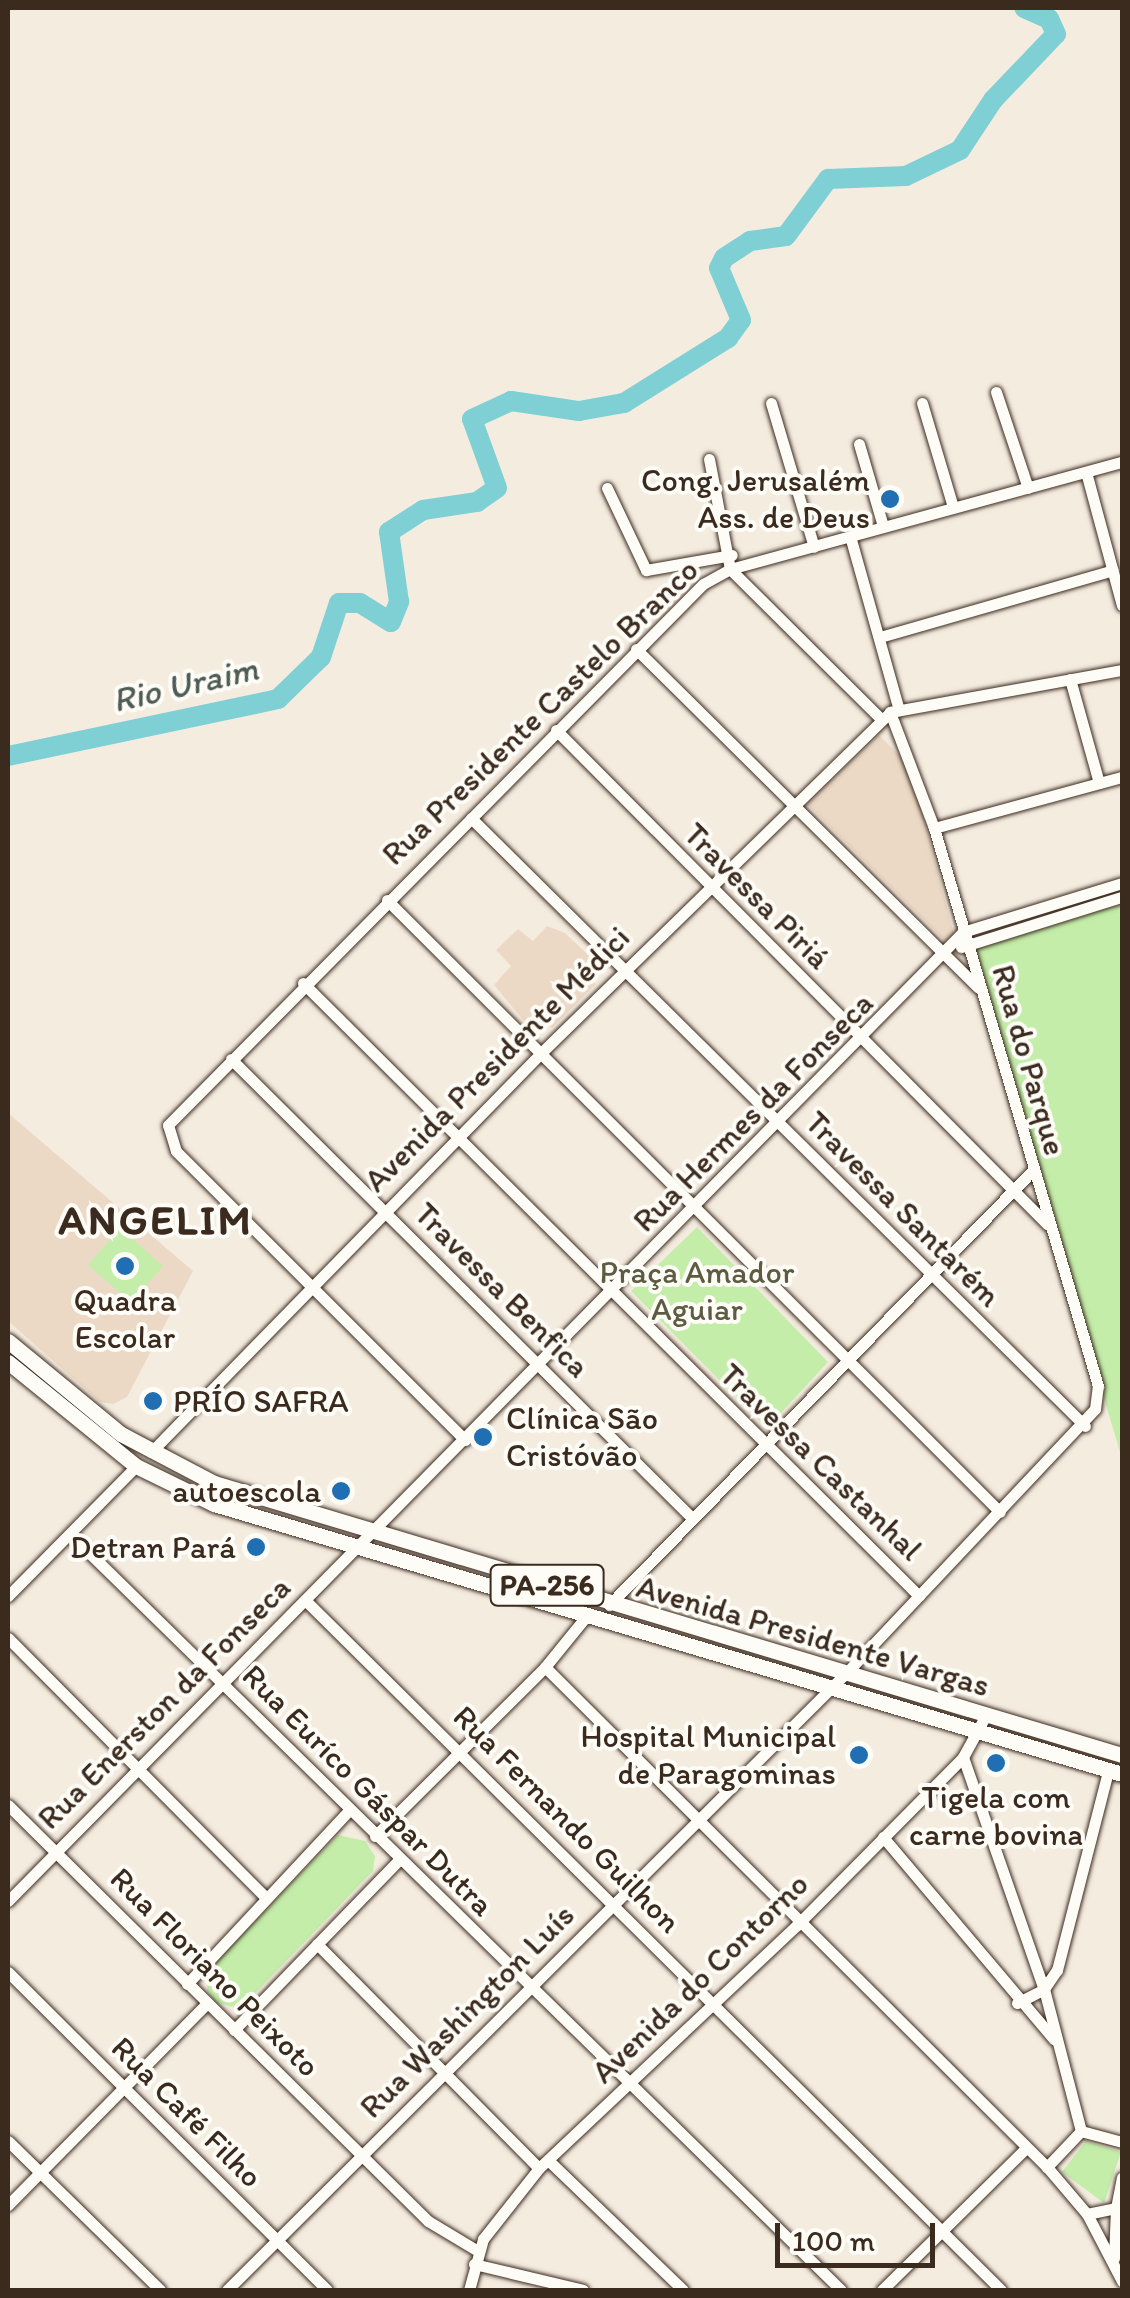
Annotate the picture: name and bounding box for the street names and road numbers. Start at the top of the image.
street label: Rua Presidente Castelo Branco [374,551,706,873]
street label: Travessa Piriá [676,815,838,977]
street label: Avenida Presidente Médici [356,918,638,1200]
street label: Rua do Parque [983,960,1075,1160]
street label: Rua Hermes da Fonseca [624,983,882,1241]
street label: Travessa Santarém [797,1103,1009,1315]
street label: Travessa Benfica [406,1194,598,1386]
street label: Travessa Castanhal [711,1355,931,1569]
road number: PA-256 [490,1560,604,1610]
street label: Avenida Presidente Vargas [633,1567,993,1705]
street label: Rua Enerston da Fonseca [29,1568,299,1838]
street label: Rua Euríco Gáspar Dutra [235,1657,501,1923]
street label: Rua Fernando Guilhon [446,1698,688,1940]
street label: Rua Floriano Peixoto [102,1859,328,2085]
street label: Avenida do Contorno [583,1864,817,2092]
street label: Rua Washington Luís [352,1896,582,2126]
street label: Rua Café Filho [104,2029,270,2195]

